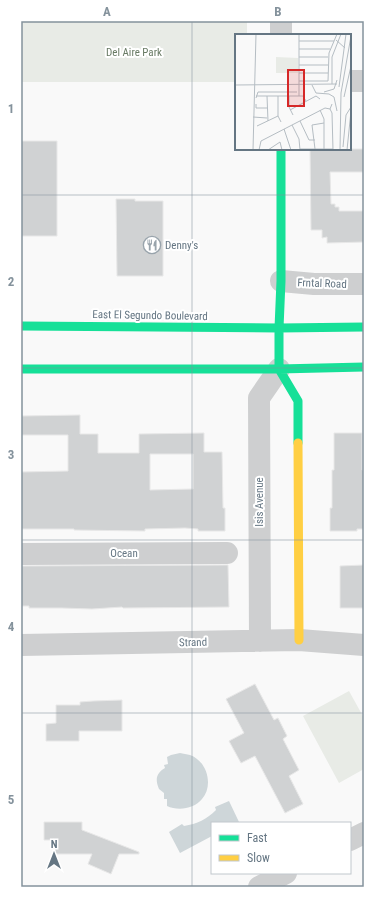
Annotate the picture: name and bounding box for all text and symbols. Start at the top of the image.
text: A [103,4,111,19]
text: B [274,4,282,19]
inset map [235,34,351,150]
park label: Del Aire Park [106,46,162,59]
text: 1 [8,101,14,116]
restaurant icon: Denny's [142,235,162,255]
place label: Denny's [165,239,198,252]
text: 2 [8,274,15,289]
street label: Frntal Road [297,276,347,291]
street label: East El Segundo Boulevard [92,308,208,323]
text: 3 [8,447,14,462]
street label: Isis Avenue [253,477,266,527]
street label: Ocean [110,547,138,560]
text: 4 [8,619,15,634]
street label: Strand [179,636,207,649]
text: 5 [8,792,15,807]
legend [211,822,351,874]
text: Fast [247,831,268,845]
north arrow [34,834,74,874]
text: N [51,838,58,851]
text: Slow [247,851,270,865]

